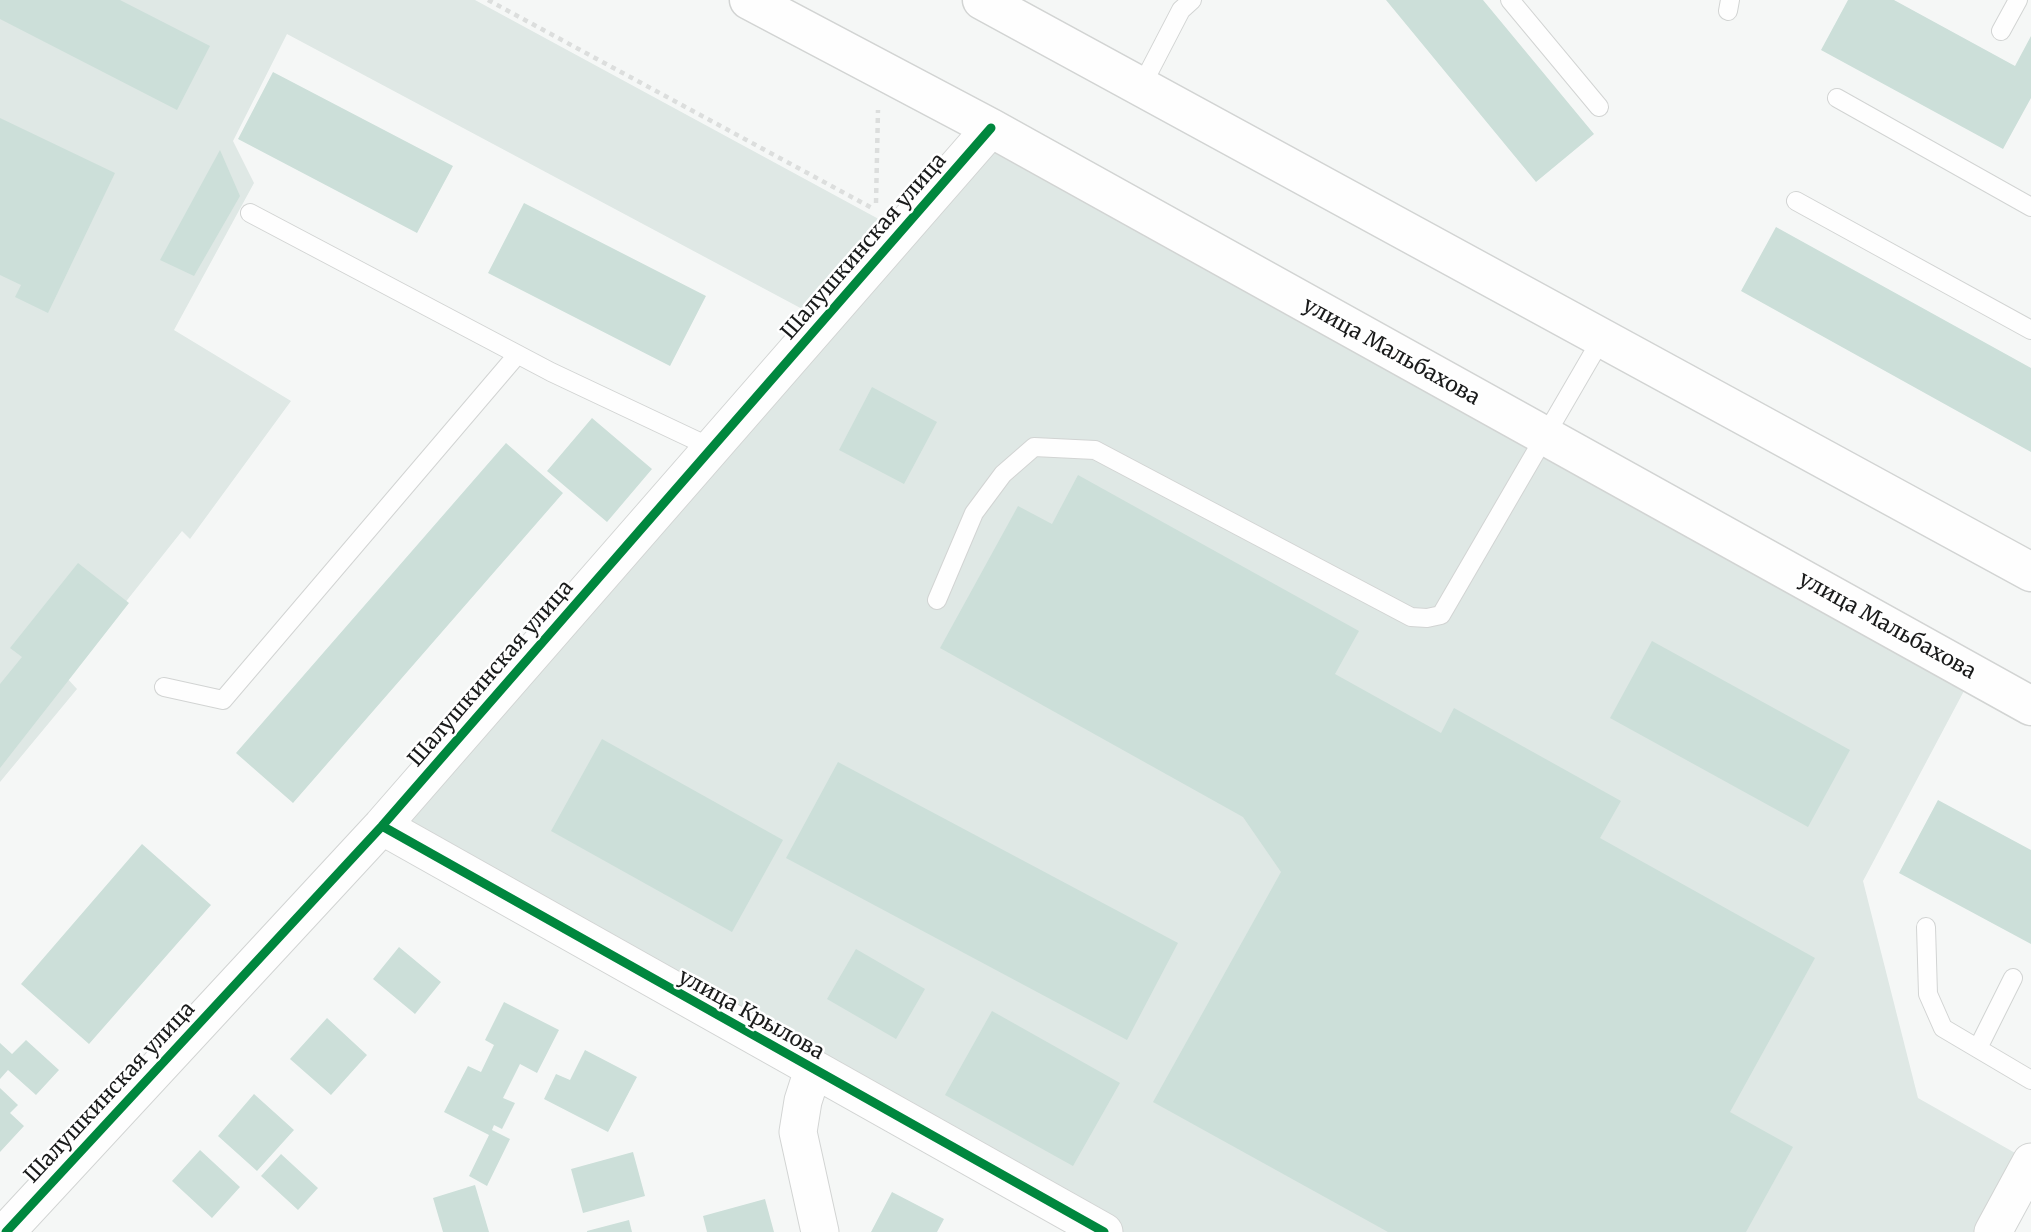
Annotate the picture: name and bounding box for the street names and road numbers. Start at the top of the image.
street label: Шалушкинская улица [776,149,952,345]
street label: улица Мальбахова [1298,293,1484,411]
street label: улица Мальбахова [1794,567,1980,685]
street label: Шалушкинская улица [403,576,579,772]
street label: улица Крылова [674,964,828,1066]
street label: Шалушкинская улица [19,997,201,1189]

